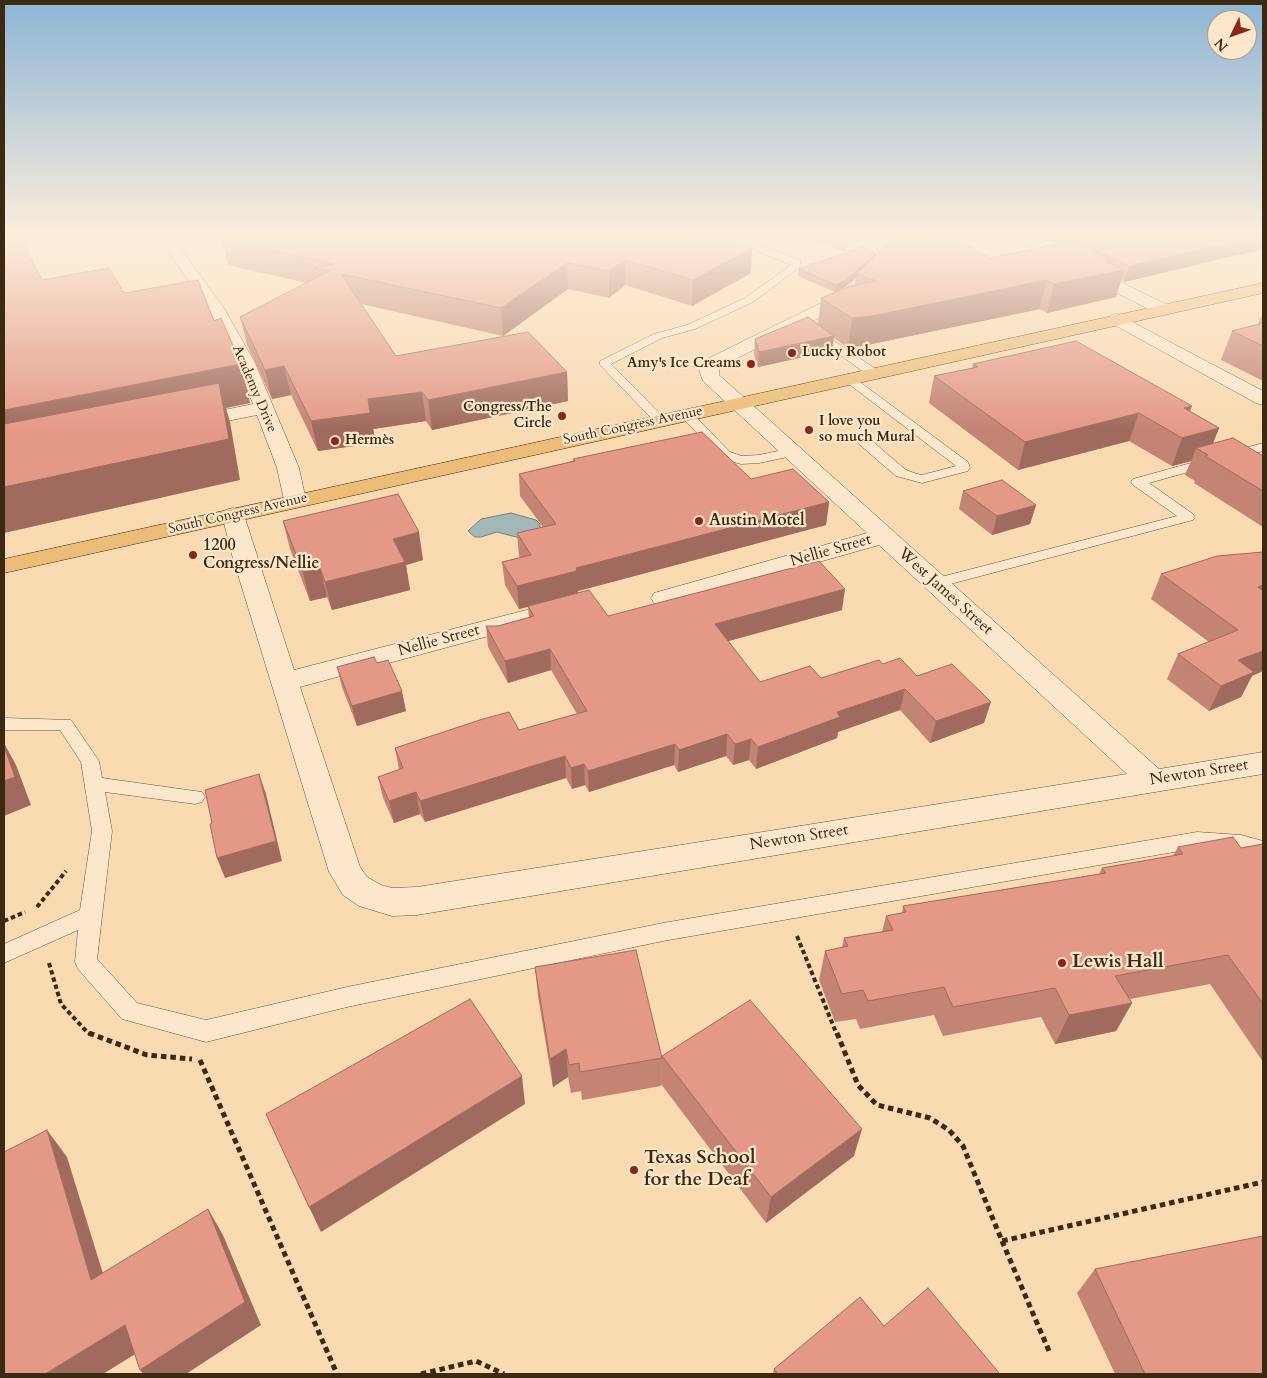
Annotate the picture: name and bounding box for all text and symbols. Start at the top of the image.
north arrow [1207,10,1257,60]
text: N [1210,34,1232,56]
street label: Academy Drive [228,343,280,435]
place label: Lucky Robot [802,345,886,361]
marker: Lucky Robot [786,347,798,359]
place label: Amy's Ice Creams [627,356,741,372]
marker: Amy's Ice Creams [745,358,757,370]
place label: Congress/The Circle [463,400,552,432]
street label: South Congress Avenue [562,403,704,449]
marker: Congress/The Circle [556,410,568,422]
place label: I love you so much Mural [819,414,915,447]
marker: I love you so much Mural [803,424,815,436]
place label: Hermès [345,433,394,449]
marker: Hermès [329,435,341,447]
street label: South Congress Avenue [167,490,309,538]
place label: Austin Motel [709,511,805,531]
marker: Austin Motel [693,515,705,527]
street label: Nellie Street [788,530,874,572]
place label: 1200 Congress/Nellie [203,536,319,574]
street label: West James Street [894,544,996,640]
marker: 1200 Congress/Nellie [187,549,199,561]
street label: Nellie Street [396,621,482,661]
street label: Newton Street [1148,756,1250,790]
street label: Newton Street [748,821,850,855]
place label: Lewis Hall [1072,952,1164,974]
marker: Lewis Hall [1056,957,1068,969]
place label: Texas School for the Deaf [644,1148,755,1192]
marker: Texas School for the Deaf [628,1164,640,1176]

